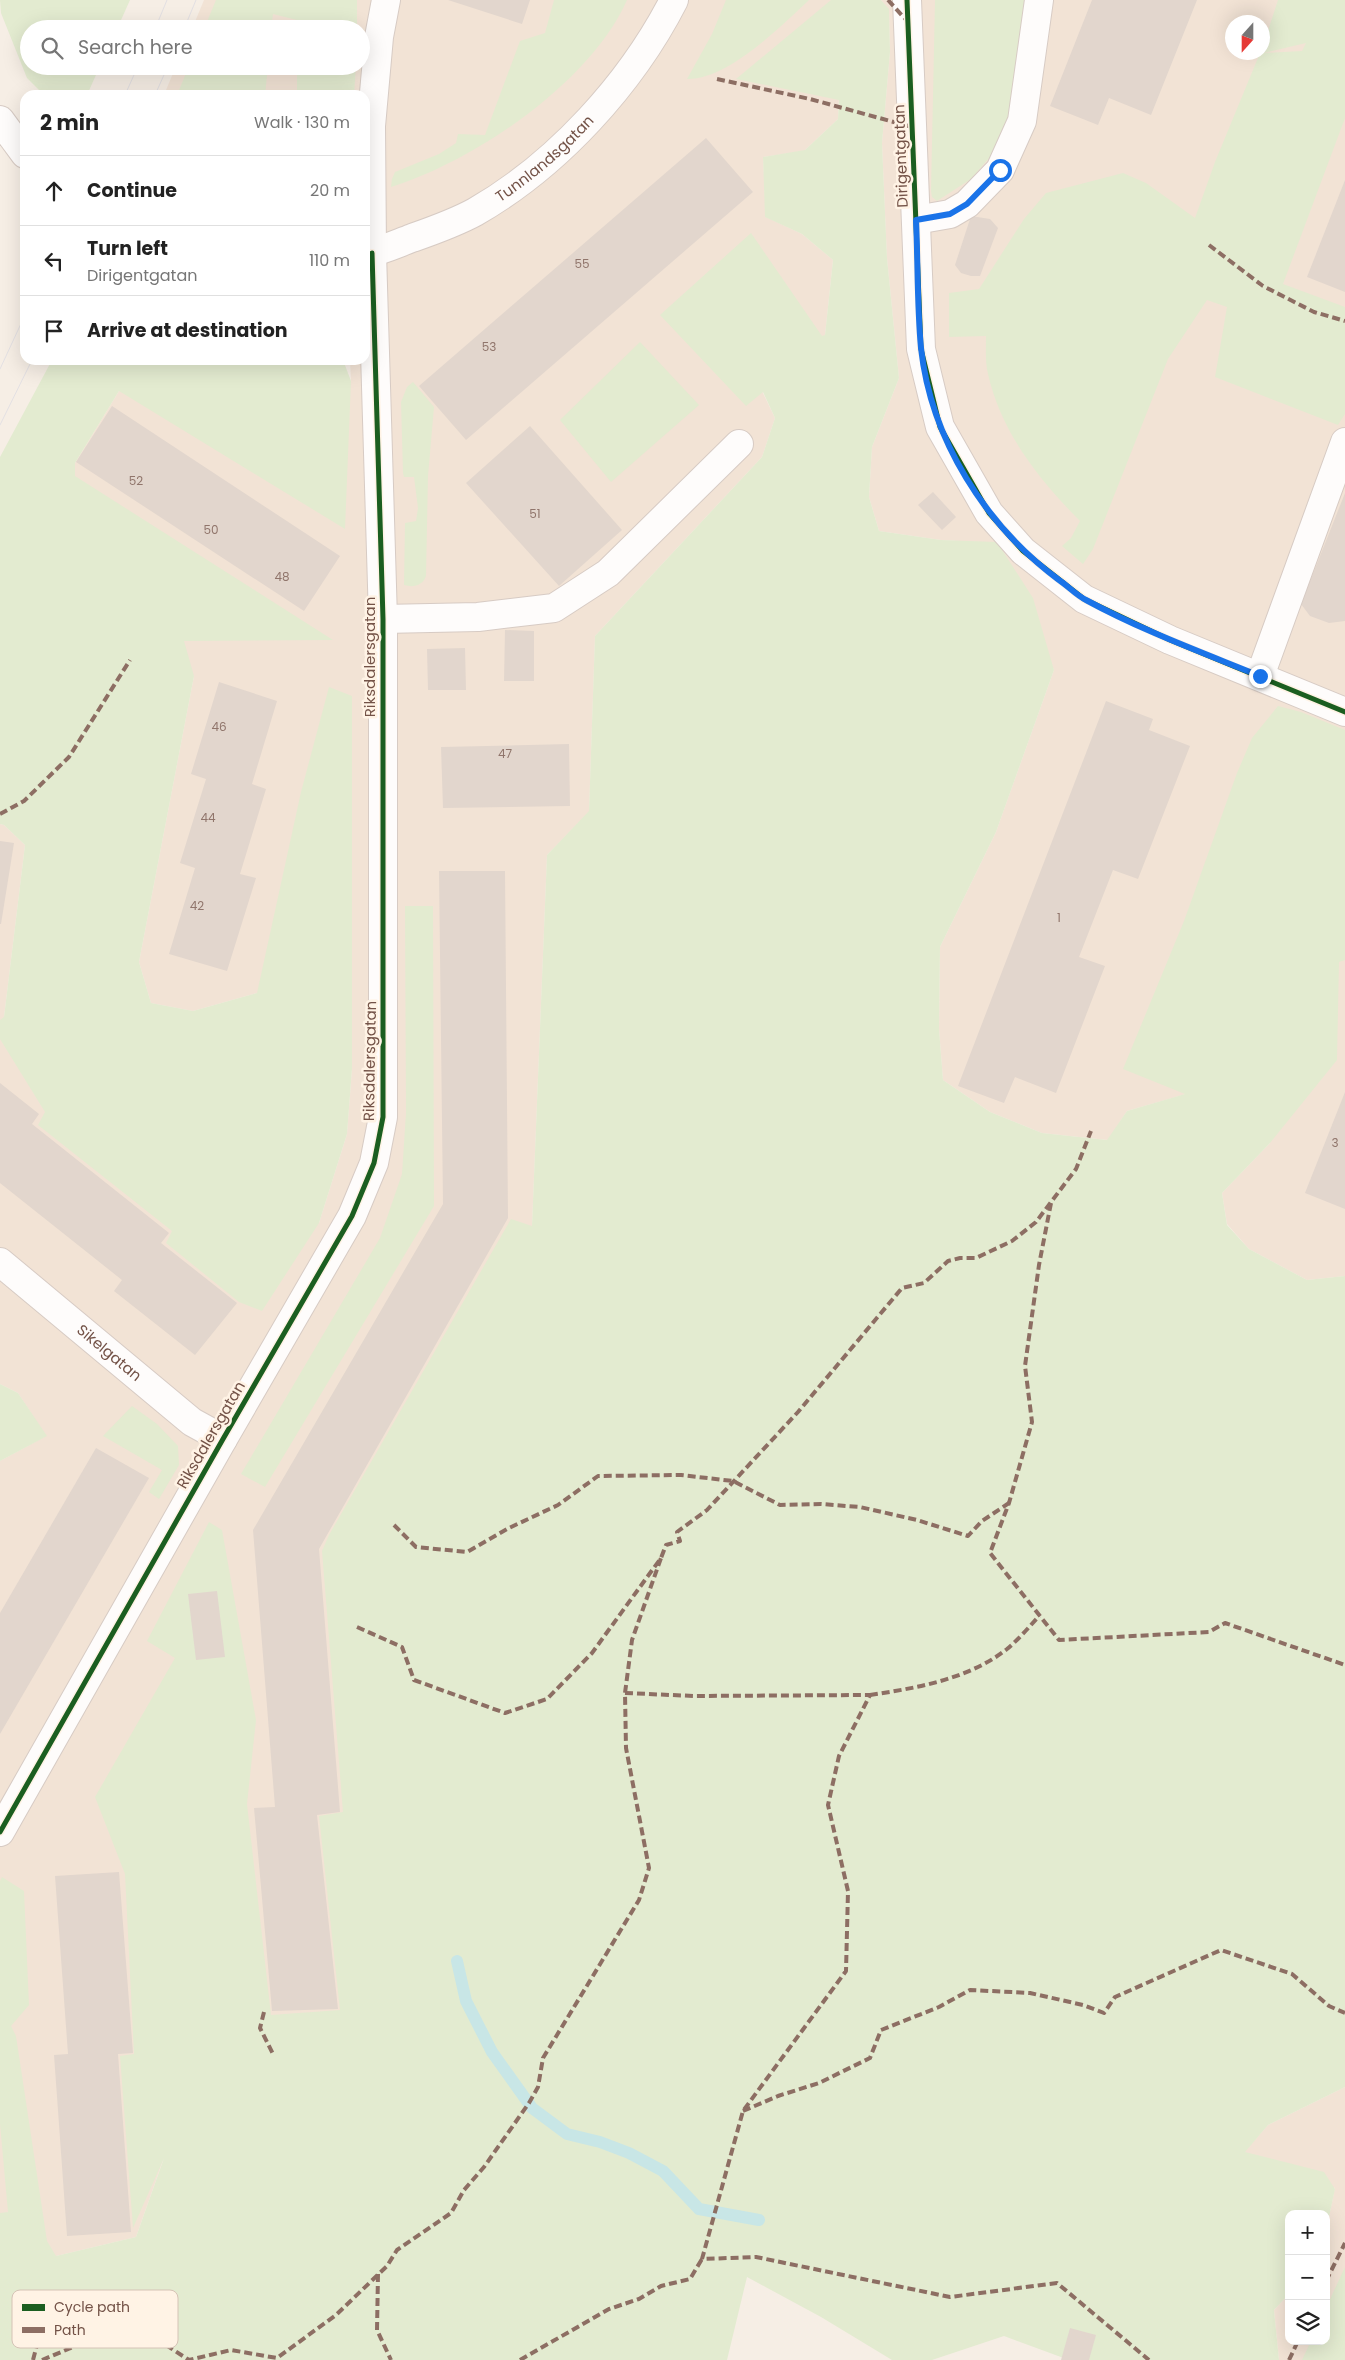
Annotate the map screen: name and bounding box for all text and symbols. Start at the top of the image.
north arrow [1225,15,1270,60]
search box [20,20,370,75]
icon: search [38,34,66,62]
text: Search here [78,34,192,61]
street label: Dirigentgatan [888,104,913,208]
text: 2 min [40,108,99,137]
street label: Tunnlandsgatan [491,110,598,207]
text: Walk · 130 m [254,111,350,134]
route start [989,159,1012,182]
icon: ahead [40,177,68,205]
text: Continue [87,177,177,204]
text: 20 m [310,179,350,202]
text: Turn left [87,235,168,262]
icon: left [40,247,68,275]
text: 110 m [309,249,350,272]
house number: 55 [574,255,590,272]
text: Dirigentgatan [87,264,197,287]
icon: arrive [40,317,68,345]
text: Arrive at destination [87,317,288,344]
house number: 53 [482,338,496,355]
house number: 52 [129,472,143,489]
house number: 51 [529,505,541,522]
house number: 50 [203,521,219,538]
house number: 48 [274,568,290,585]
street label: Riksdalersgatan [359,597,380,717]
route end [1249,665,1272,688]
house number: 46 [211,718,227,735]
house number: 47 [498,745,512,762]
house number: 44 [200,809,216,826]
house number: 42 [190,897,204,914]
house number: 1 [1057,909,1061,926]
street label: Riksdalersgatan [358,1001,381,1121]
house number: 3 [1331,1134,1339,1151]
street label: Sikelgatan [72,1319,146,1386]
street label: Riksdalersgatan [171,1377,250,1492]
map controls [1285,2210,1330,2345]
button: + [1285,2210,1330,2255]
button: − [1285,2255,1330,2300]
legend [12,2290,178,2348]
text: Cycle path [54,2297,130,2317]
button: layers [1285,2300,1330,2345]
text: Path [54,2320,86,2340]

